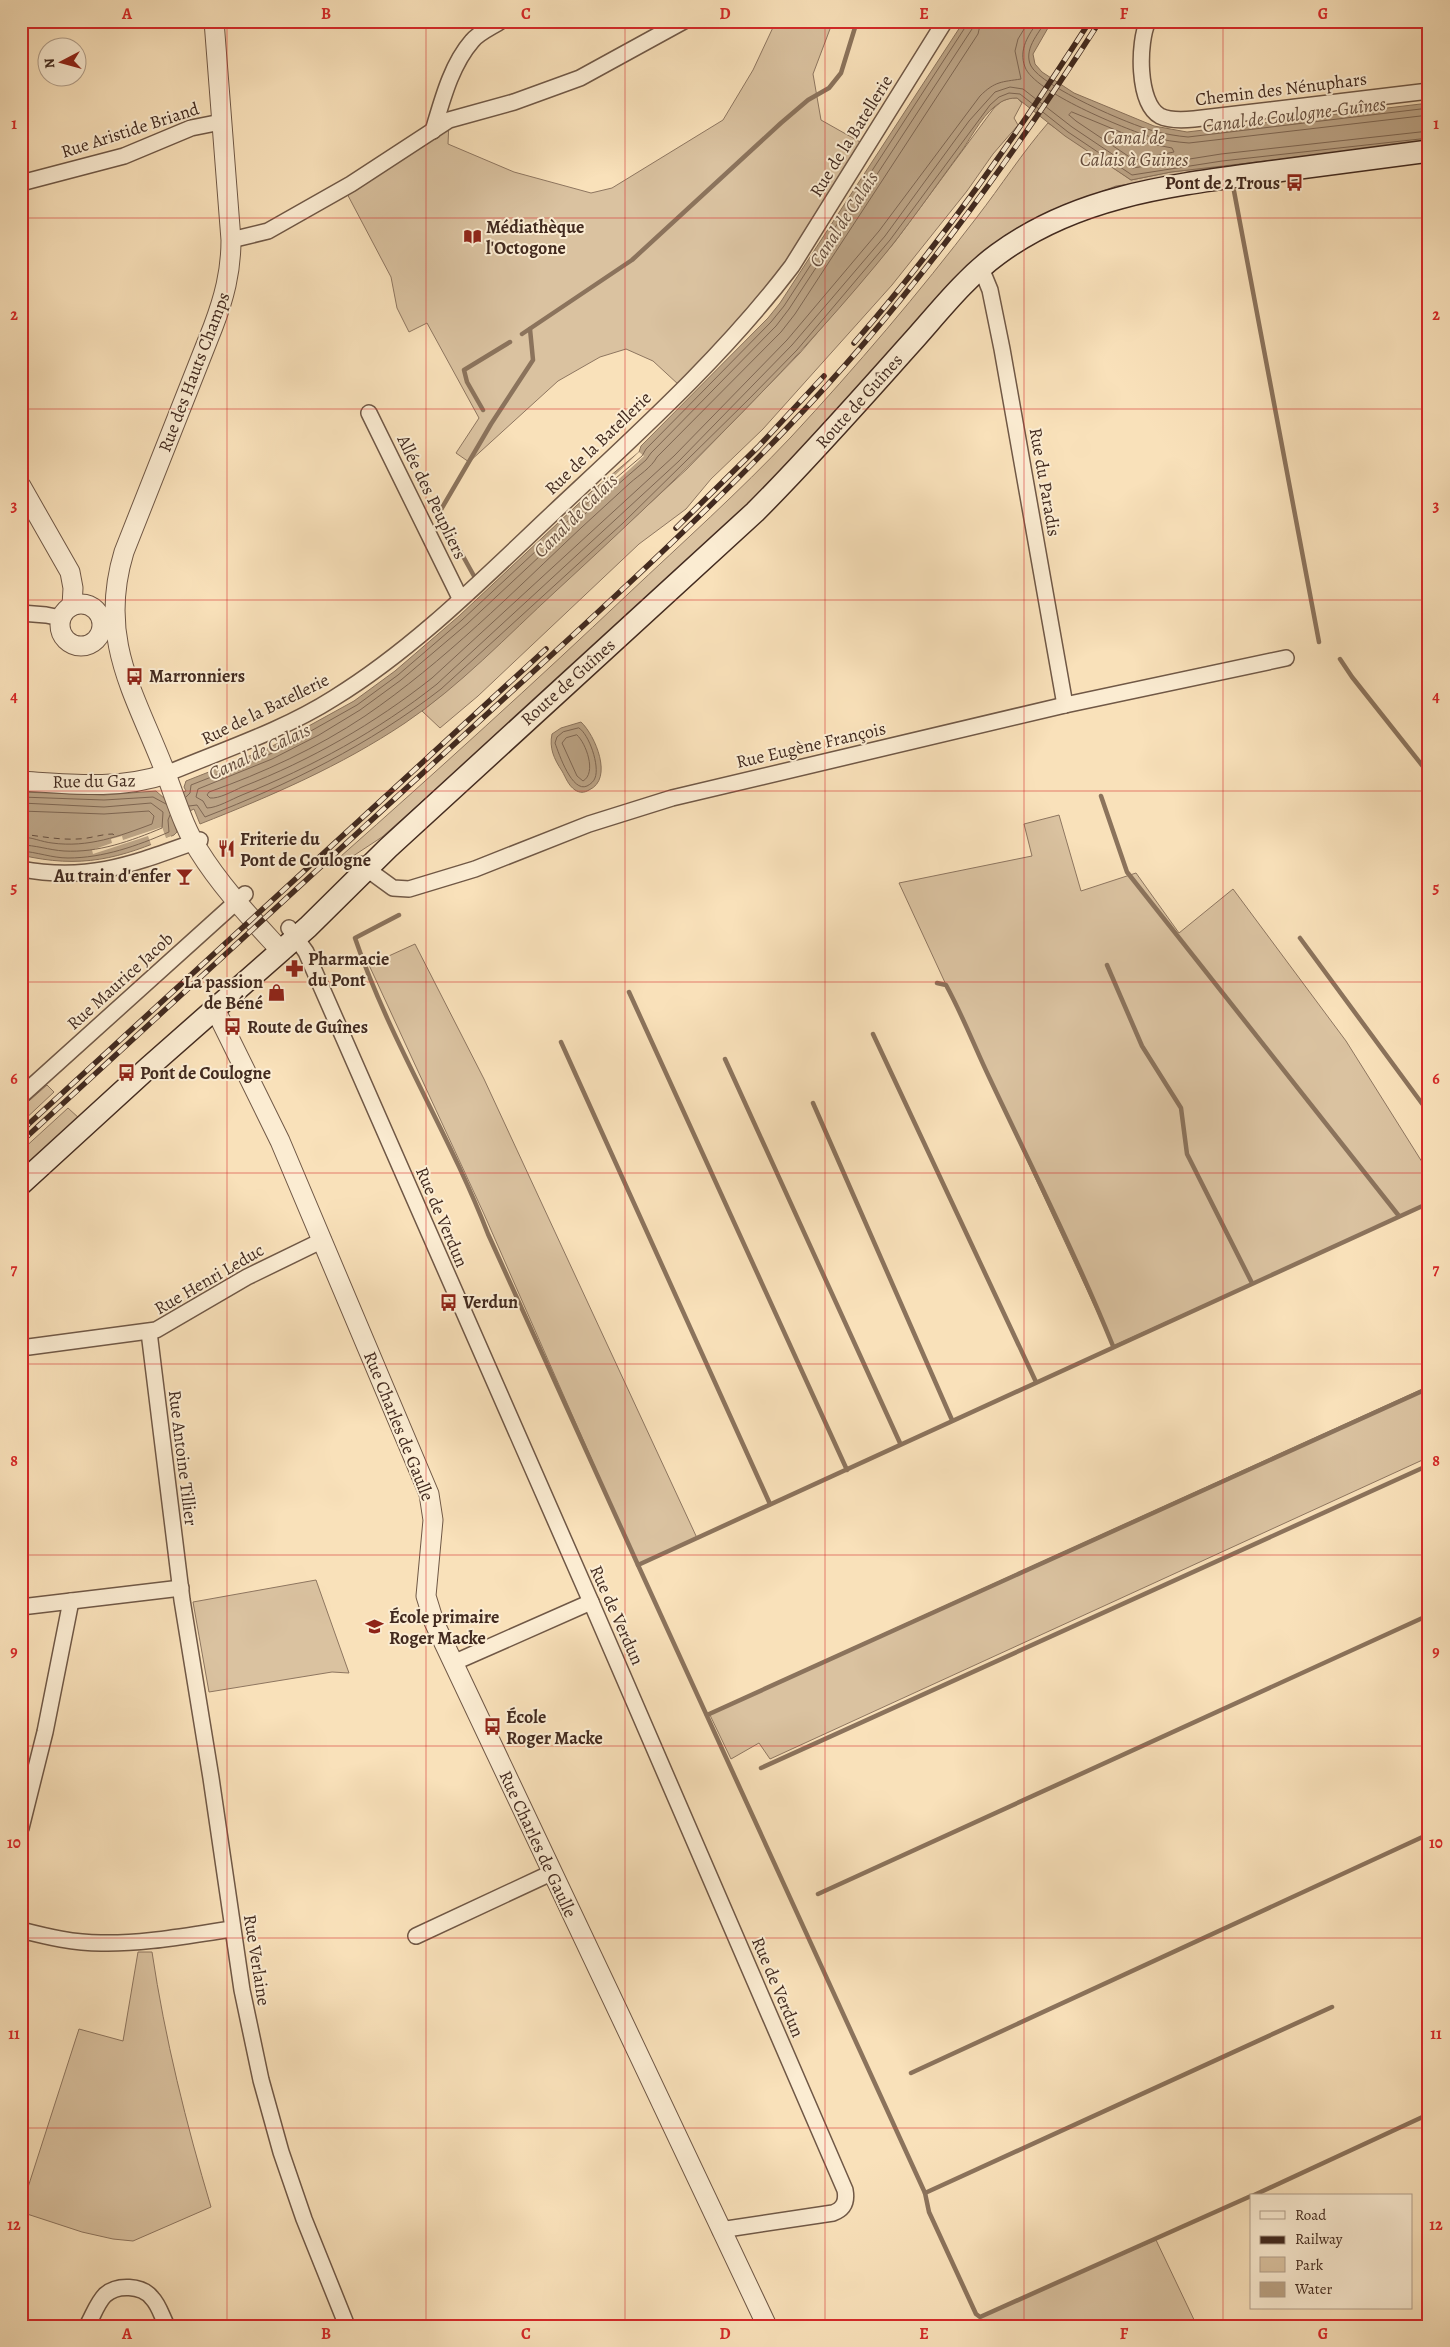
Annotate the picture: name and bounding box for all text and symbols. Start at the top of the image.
text: A [121,3,133,25]
text: B [321,3,331,25]
text: C [521,3,531,25]
text: D [719,3,731,25]
text: E [919,3,929,25]
text: F [1120,3,1129,25]
text: G [1318,3,1328,25]
north arrow [38,38,88,88]
text: N [40,57,60,69]
street label: Chemin des Nénuphars [1194,67,1368,111]
street label: Rue de la Batellerie [804,70,898,202]
water label: Canal de Coulogne-Guînes [1201,91,1388,139]
street label: Rue Aristide Briand [58,96,202,164]
text: 1 [11,113,17,135]
text: 1 [1433,113,1439,135]
water label: Canal de Calais à Guines [1080,125,1189,173]
water label: Canal de Calais [803,166,885,273]
place label: Pont de 2 Trous [1165,171,1280,195]
bus stop icon: Pont de 2 Trous [1284,173,1304,193]
place label: Médiathèque l'Octogone [486,215,584,260]
library icon: Médiathèque l'Octogone [462,227,482,247]
street label: Rue des Hauts Champs [152,289,236,455]
text: 2 [10,304,18,326]
text: 2 [1432,304,1440,326]
street label: Route de Guînes [810,349,908,453]
street label: Rue de la Batellerie [539,386,657,500]
street label: Rue du Paradis [1024,426,1066,538]
street label: Allée des Peupliers [391,430,472,563]
water label: Canal de Calais [528,467,624,564]
text: 3 [11,495,18,517]
text: 3 [1433,495,1440,517]
street label: Route de Guînes [516,633,620,731]
place label: Marronniers [149,664,245,688]
bus stop icon: Marronniers [125,666,145,686]
street label: Rue de la Batellerie [197,668,333,750]
text: 4 [10,686,18,708]
text: 4 [1432,686,1440,708]
street label: Rue Eugène François [734,716,888,774]
water label: Canal de Calais [204,717,315,787]
street label: Rue du Gaz [52,768,136,794]
place label: Friterie du Pont de Coulogne [240,827,371,872]
restaurant icon: Friterie du Pont de Coulogne [216,839,236,859]
place label: Au train d'enfer [53,864,172,888]
bar icon: Au train d'enfer [175,866,195,886]
text: 5 [11,877,18,899]
text: 5 [1433,877,1440,899]
street label: Rue Maurice Jacob [62,927,178,1035]
place label: Pharmacie du Pont [308,947,389,992]
pharmacy icon: Pharmacie du Pont [284,959,304,979]
place label: La passion de Béné [184,970,263,1015]
shop icon: La passion de Béné [267,982,287,1002]
place label: Route de Guînes [247,1015,368,1039]
bus stop icon: Route de Guînes [223,1017,243,1037]
place label: Pont de Coulogne [140,1061,271,1085]
bus stop icon: Pont de Coulogne [116,1063,136,1083]
text: 6 [10,1068,18,1090]
text: 6 [1432,1068,1440,1090]
street label: Rue de Verdun [410,1163,474,1271]
street label: Rue Henri Leduc [150,1238,268,1320]
text: 7 [11,1259,18,1281]
text: 7 [1433,1259,1440,1281]
place label: Verdun [462,1290,518,1314]
bus stop icon: Verdun [439,1292,459,1312]
street label: Rue Charles de Gaulle [358,1348,440,1504]
street label: Rue Antoine Tillier [163,1389,203,1527]
text: 8 [10,1450,18,1472]
text: 8 [1432,1450,1440,1472]
street label: Rue de Verdun [584,1561,650,1669]
place label: École primaire Roger Macke [389,1605,499,1650]
school or university icon: École primaire Roger Macke [365,1617,385,1637]
text: 9 [10,1641,18,1663]
text: 9 [1432,1641,1440,1663]
place label: École Roger Macke [506,1705,603,1750]
bus stop icon: École Roger Macke [482,1717,502,1737]
street label: Rue Charles de Gaulle [493,1767,583,1921]
text: 10 [7,1832,21,1854]
text: 10 [1429,1832,1443,1854]
street label: Rue Verlaine [238,1913,276,2007]
street label: Rue de Verdun [746,1933,810,2041]
text: 11 [8,2023,20,2045]
text: 11 [1430,2023,1442,2045]
legend [1250,2194,1412,2310]
text: Road [1295,2205,1327,2225]
text: 12 [7,2214,21,2236]
text: 12 [1429,2214,1443,2236]
text: Railway [1295,2229,1343,2249]
text: Park [1295,2255,1324,2275]
text: Water [1294,2279,1332,2299]
text: A [121,2323,133,2345]
text: B [321,2323,331,2345]
text: C [521,2323,531,2345]
text: D [719,2323,731,2345]
text: E [919,2323,929,2345]
text: F [1120,2323,1129,2345]
text: G [1318,2323,1328,2345]

